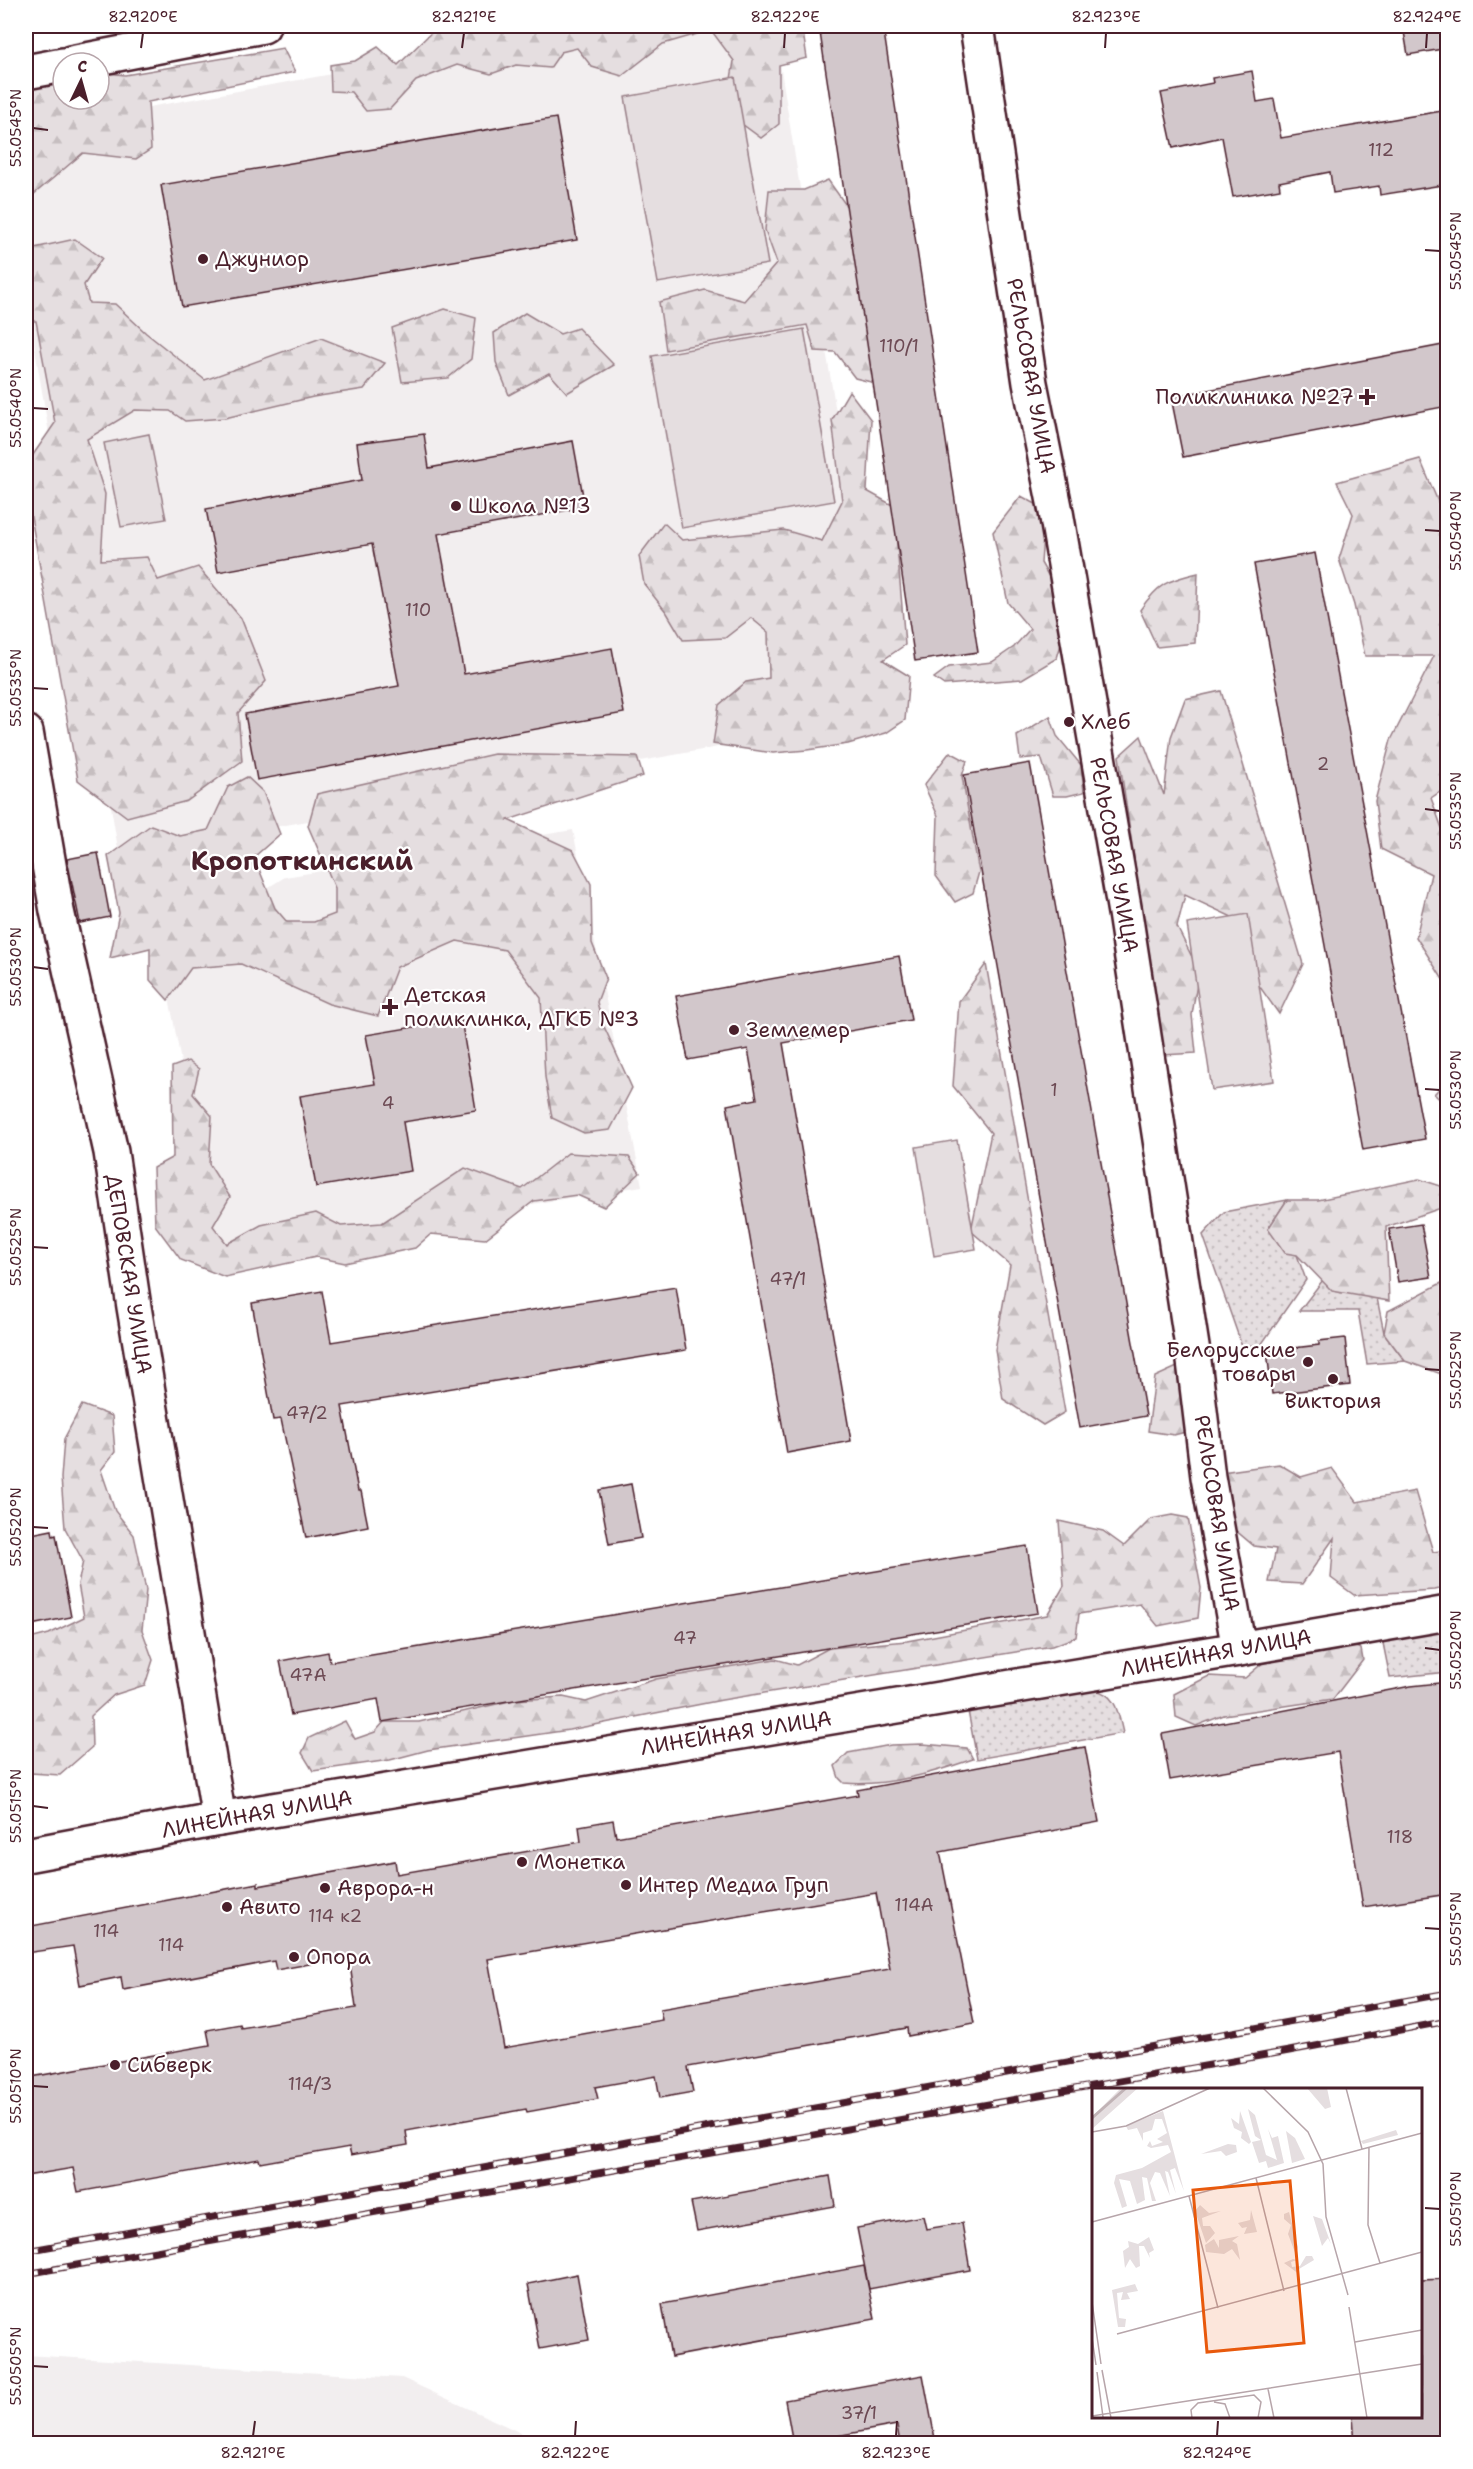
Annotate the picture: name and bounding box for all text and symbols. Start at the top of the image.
text: 82.920°E [108,7,178,27]
text: 82.921°E [431,7,497,27]
text: 82.922°E [750,7,820,27]
text: 82.923°E [1071,7,1141,27]
text: 82.924°E [1392,7,1462,27]
north arrow [51,51,111,111]
text: С [76,56,88,77]
text: 55.0545°N [6,89,26,167]
house number: 112 [1368,138,1394,162]
text: 55.0545°N [1446,212,1466,290]
place label: Джуниор [215,245,309,273]
marker: Джуниор [196,252,210,266]
street label: РЕЛЬСОВАЯ УЛИЦА [1000,276,1062,476]
house number: 110/1 [879,334,919,358]
text: 55.0540°N [6,368,26,448]
place label: Поликлиника №27 [1155,383,1354,411]
marker: Поликлиника №27 [1358,388,1376,406]
text: 55.0540°N [1446,491,1466,571]
place label: Школа №13 [468,492,591,520]
marker: Школа №13 [449,499,463,513]
house number: 110 [405,598,431,622]
text: 55.0535°N [6,649,26,727]
place label: Хлеб [1081,708,1130,736]
marker: Хлеб [1062,715,1076,729]
house number: 2 [1317,752,1329,776]
street label: РЕЛЬСОВАЯ УЛИЦА [1083,755,1145,955]
text: 55.0535°N [1446,772,1466,850]
district label: Кропоткинский [191,842,413,879]
text: 55.0530°N [6,927,26,1007]
place label: Детская поликлинка, ДГКБ №3 [404,981,639,1033]
marker: Детская поликлинка, ДГКБ №3 [381,998,399,1016]
place label: Землемер [746,1016,850,1044]
marker: Землемер [727,1023,741,1037]
text: 55.0530°N [1446,1050,1466,1130]
house number: 1 [1050,1078,1058,1102]
house number: 4 [382,1091,394,1115]
street label: ДЕПОВСКАЯ УЛИЦА [99,1172,159,1376]
text: 55.0525°N [6,1208,26,1286]
house number: 47/1 [770,1267,806,1291]
text: 55.0525°N [1446,1331,1466,1409]
place label: Белорусские товары [1166,1336,1296,1388]
marker: Белорусские товары [1301,1355,1315,1369]
marker: Виктория [1326,1372,1340,1386]
place label: Виктория [1285,1387,1381,1415]
house number: 47/2 [286,1401,328,1425]
street label: РЕЛЬСОВАЯ УЛИЦА [1188,1413,1246,1613]
text: 55.0520°N [6,1487,26,1567]
text: 55.0520°N [1446,1610,1466,1690]
street label: ЛИНЕЙНАЯ УЛИЦА [1118,1622,1314,1684]
house number: 47 [673,1626,697,1650]
house number: 47А [289,1663,327,1687]
street label: ЛИНЕЙНАЯ УЛИЦА [638,1704,834,1762]
text: 55.0515°N [6,1769,26,1843]
street label: ЛИНЕЙНАЯ УЛИЦА [159,1783,355,1845]
house number: 118 [1387,1825,1413,1849]
place label: Монетка [534,1848,625,1876]
marker: Монетка [515,1855,529,1869]
place label: Интер Медиа Груп [638,1871,829,1899]
place label: Аврора-н [337,1874,434,1902]
marker: Интер Медиа Груп [619,1878,633,1892]
marker: Аврора-н [318,1881,332,1895]
text: 55.0515°N [1446,1892,1466,1966]
place label: Авито [239,1893,301,1921]
house number: 114А [894,1893,934,1917]
marker: Авито [220,1900,234,1914]
house number: 114 к2 [308,1904,362,1928]
house number: 114 [93,1919,119,1943]
house number: 114 [158,1933,184,1957]
place label: Опора [306,1943,371,1971]
marker: Опора [287,1950,301,1964]
text: 55.0510°N [6,2048,26,2124]
place label: Сибверк [127,2051,212,2079]
marker: Сибверк [108,2058,122,2072]
house number: 114/3 [288,2072,332,2096]
inset map [1092,2088,1422,2418]
text: 55.0510°N [1446,2171,1466,2247]
text: 55.0505°N [6,2326,26,2406]
house number: 37/1 [841,2401,877,2425]
text: 82.921°E [220,2443,286,2463]
text: 82.922°E [540,2443,610,2463]
text: 82.923°E [861,2443,931,2463]
text: 82.924°E [1182,2443,1252,2463]

